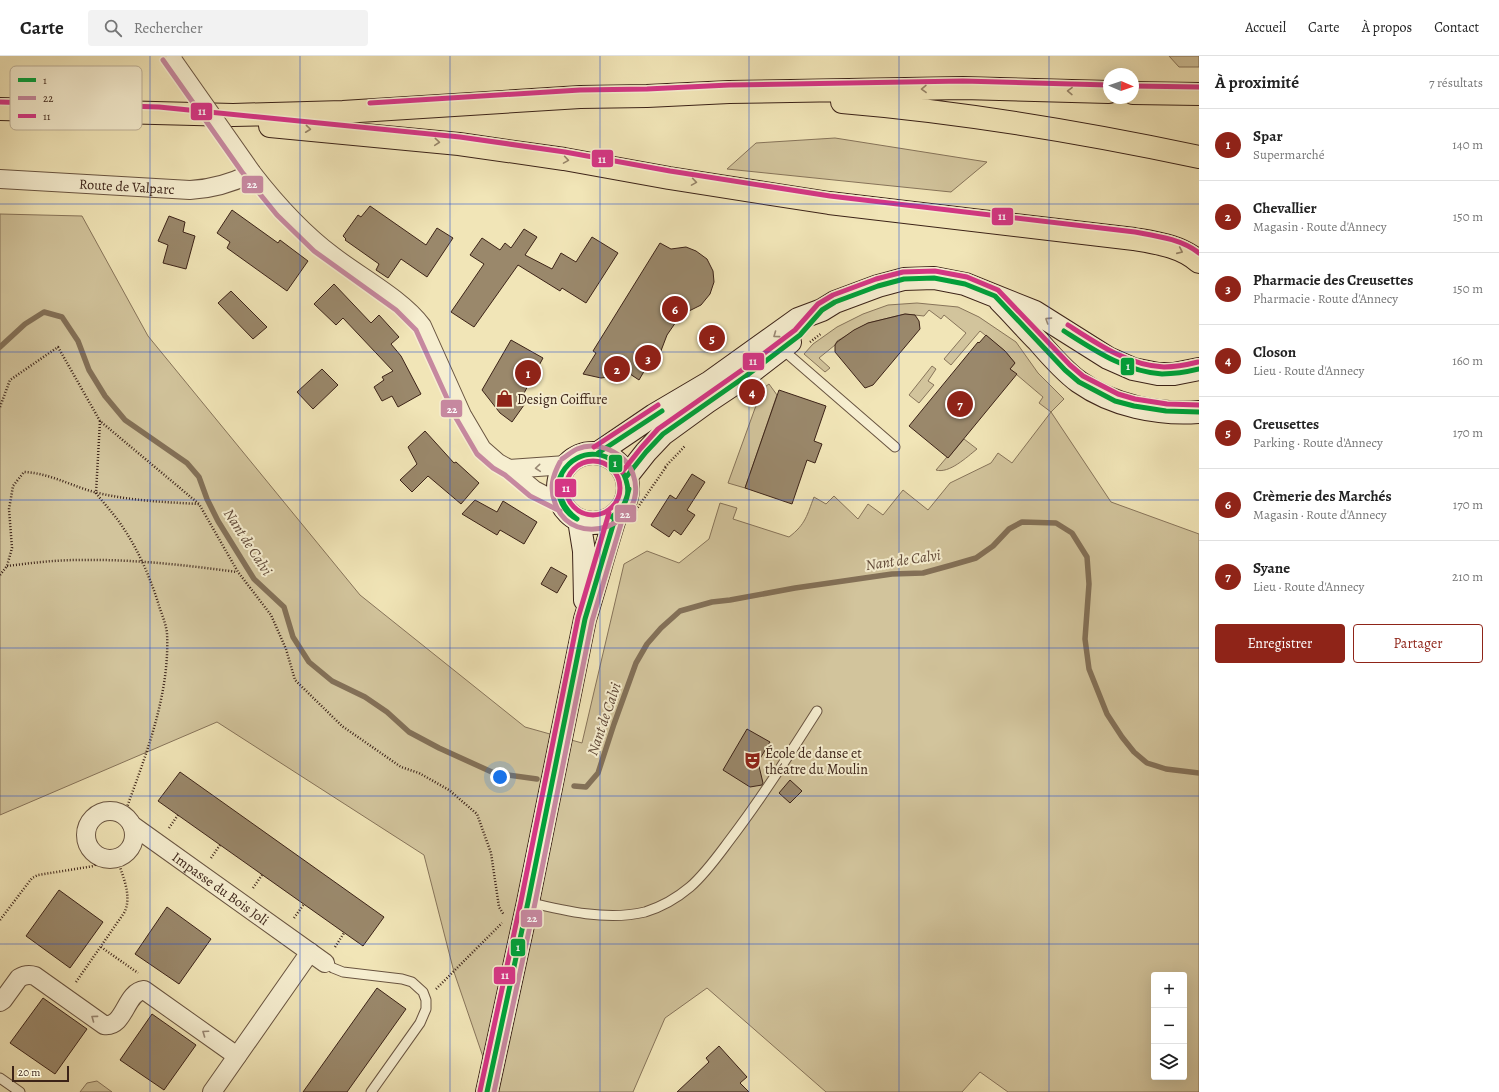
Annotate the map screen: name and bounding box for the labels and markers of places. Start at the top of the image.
pin: 6 [662,294,688,324]
pin: 5 [699,323,725,353]
pin: 3 [635,343,661,373]
pin: 2 [604,354,630,384]
pin: 1 [515,358,541,388]
pin: 4 [739,377,765,407]
shop icon: Design Coiffure [494,389,514,409]
pin: 7 [947,389,973,419]
place label: Design Coiffure [517,390,607,409]
place label: École de danse et théatre du Moulin [765,744,868,779]
theatre icon: École de danse et théatre du Moulin [742,751,762,771]

